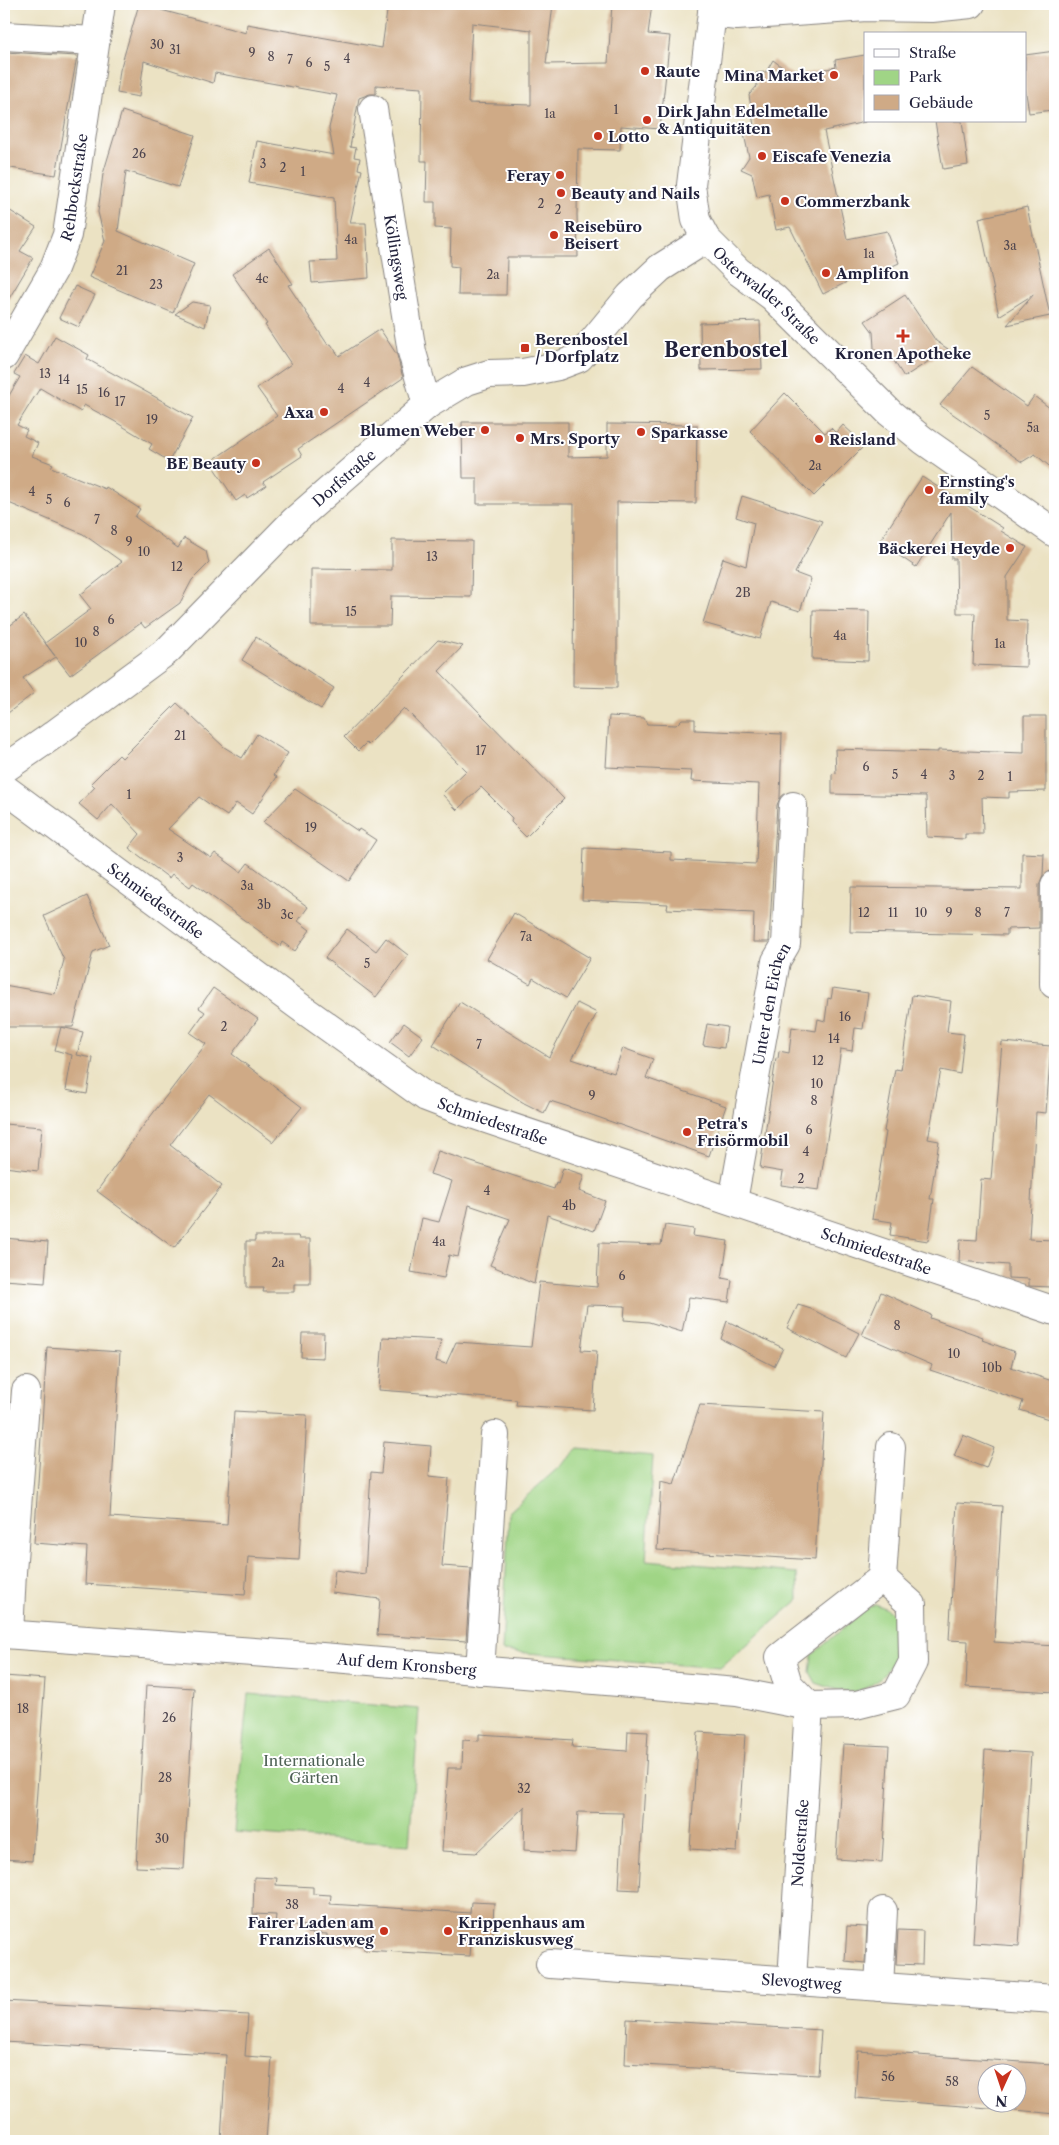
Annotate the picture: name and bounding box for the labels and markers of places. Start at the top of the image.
place label: Raute [655,62,700,81]
marker: Raute [639,65,651,77]
place label: Mina Market [724,66,824,85]
marker: Mina Market [828,69,840,81]
place label: Dirk Jahn Edelmetalle & Antiquitäten [657,102,828,138]
marker: Dirk Jahn Edelmetalle & Antiquitäten [641,114,653,126]
place label: Lotto [608,127,650,146]
marker: Lotto [592,130,604,142]
place label: Eiscafe Venezia [772,147,892,166]
marker: Eiscafe Venezia [756,150,768,162]
place label: Feray [507,166,551,185]
marker: Feray [554,169,566,181]
place label: Beauty and Nails [571,184,700,203]
marker: Beauty and Nails [555,187,567,199]
place label: Commerzbank [795,192,911,211]
marker: Commerzbank [779,195,791,207]
place label: Reisebüro Beisert [564,217,642,253]
marker: Reisebüro Beisert [548,229,560,241]
place label: Amplifon [835,264,910,283]
marker: Amplifon [820,267,832,279]
place label: Berenbostel / Dorfplatz [535,330,628,366]
marker: Kronen Apotheke [897,330,909,342]
marker: Berenbostel / Dorfplatz [519,342,531,354]
place label: Kronen Apotheke [835,344,971,363]
place label: Axa [283,403,314,422]
marker: Axa [318,406,330,418]
place label: Blumen Weber [360,421,476,440]
place label: Sparkasse [651,423,728,442]
marker: Blumen Weber [479,424,491,436]
marker: Sparkasse [635,426,647,438]
place label: Mrs. Sporty [530,429,621,448]
place label: Reisland [829,430,896,449]
marker: Mrs. Sporty [514,432,526,444]
marker: Reisland [813,433,825,445]
place label: BE Beauty [166,454,247,473]
marker: BE Beauty [250,457,262,469]
place label: Ernsting's family [939,472,1015,508]
marker: Ernsting's family [923,484,935,496]
place label: Bäckerei Heyde [878,539,1000,558]
marker: Bäckerei Heyde [1004,542,1016,554]
place label: Petra's Frisörmobil [697,1114,788,1150]
marker: Petra's Frisörmobil [681,1126,693,1138]
place label: Fairer Laden am Franziskusweg [248,1913,374,1949]
place label: Krippenhaus am Franziskusweg [458,1913,585,1949]
marker: Fairer Laden am Franziskusweg [378,1925,390,1937]
marker: Krippenhaus am Franziskusweg [442,1925,454,1937]

